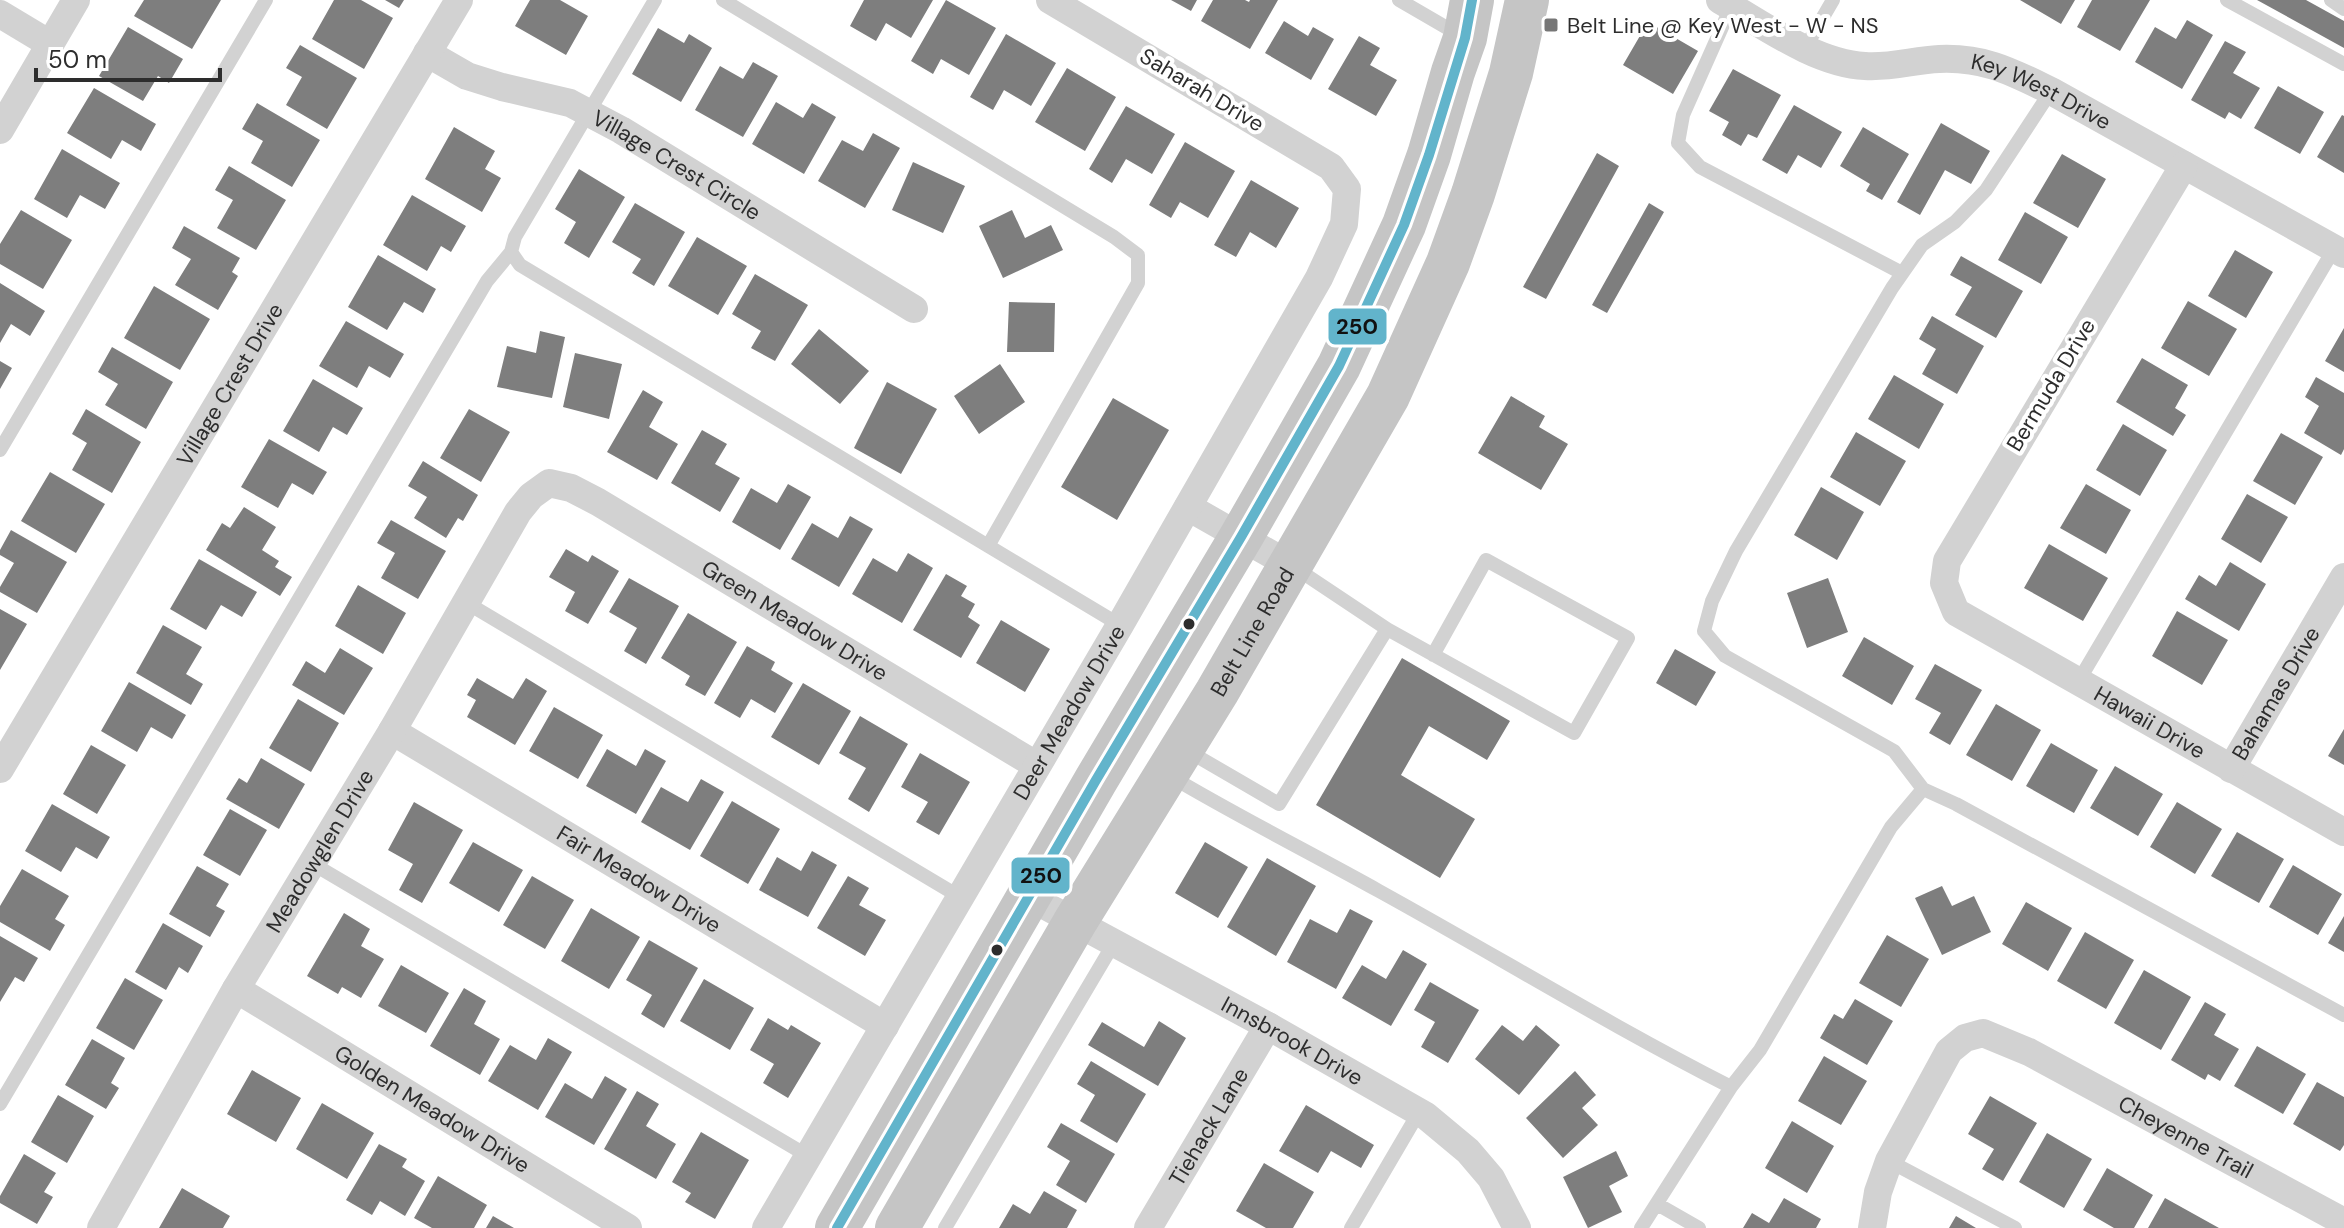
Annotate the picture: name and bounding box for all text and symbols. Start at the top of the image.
place label: Belt Line @ Key West - W - NS [1567,11,1879,40]
marker: Belt Line @ Key West - W - NS [1542,16,1560,34]
scale bar [36,32,220,82]
street label: Saharah Drive [1135,42,1269,138]
text: 50 m [48,44,107,75]
street label: Key West Drive [1969,46,2116,136]
street label: Village Crest Circle [587,103,766,227]
street label: Village Crest Drive [170,297,290,471]
line badge: 250 [1327,307,1388,346]
text: 250 [1336,312,1378,341]
street label: Bermuda Drive [2000,313,2102,457]
street label: Green Meadow Drive [696,553,893,687]
street label: Belt Line Road [1203,562,1301,701]
unlabelled marker [1181,616,1197,632]
street label: Deer Meadow Drive [1006,619,1131,805]
street label: Bahamas Drive [2225,621,2326,765]
street label: Hawaii Drive [2089,679,2211,765]
street label: Meadowglen Drive [259,764,380,938]
street label: Fair Meadow Drive [552,819,727,939]
line badge: 250 [1010,856,1071,895]
text: 250 [1020,861,1062,890]
unlabelled marker [989,942,1005,958]
street label: Innsbrook Drive [1217,989,1369,1092]
street label: Golden Meadow Drive [329,1038,535,1179]
street label: Tiehack Lane [1162,1062,1255,1191]
street label: Cheyenne Trail [2113,1088,2258,1185]

